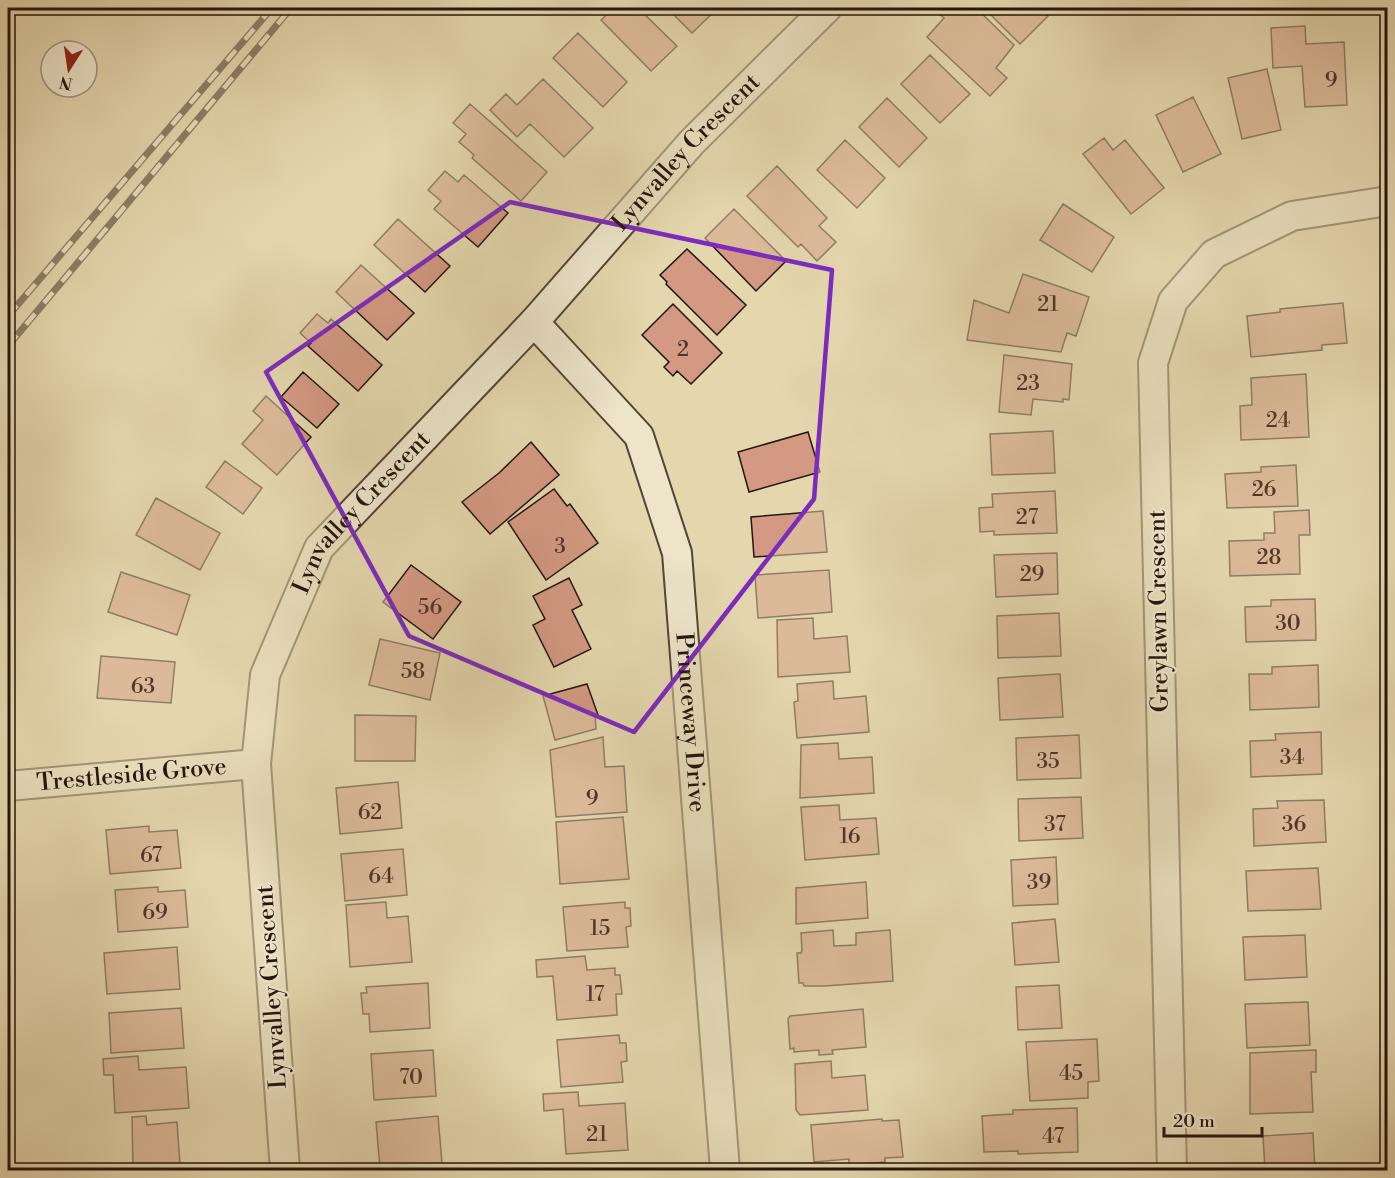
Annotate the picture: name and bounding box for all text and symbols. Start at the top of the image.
north arrow [39,39,99,99]
street label: Lynvalley Crescent [605,67,767,238]
house number: 9 [1325,68,1337,94]
text: N [57,72,74,94]
house number: 21 [1037,292,1059,318]
house number: 2 [677,337,689,363]
house number: 23 [1016,371,1040,397]
house number: 24 [1266,408,1290,434]
street label: Lynvalley Crescent [286,424,438,599]
house number: 26 [1252,477,1277,503]
house number: 27 [1016,505,1039,531]
street label: Greylawn Crescent [1142,509,1176,713]
house number: 3 [554,534,566,560]
house number: 28 [1257,545,1281,571]
house number: 29 [1020,562,1044,588]
house number: 56 [418,595,442,621]
house number: 30 [1275,611,1301,637]
street label: Princeway Drive [668,632,712,813]
house number: 58 [401,659,425,685]
house number: 63 [131,674,155,700]
house number: 34 [1280,745,1304,771]
house number: 35 [1036,749,1060,775]
street label: Trestleside Grove [35,752,228,798]
house number: 9 [586,786,598,812]
house number: 62 [358,800,382,826]
house number: 37 [1044,812,1066,838]
house number: 36 [1282,812,1306,838]
house number: 16 [839,824,861,850]
house number: 67 [140,843,163,869]
house number: 64 [368,864,394,890]
house number: 39 [1027,870,1051,896]
street label: Lynvalley Crescent [250,884,294,1090]
house number: 69 [142,900,168,926]
house number: 15 [590,916,610,942]
house number: 17 [586,982,605,1008]
house number: 45 [1059,1061,1083,1087]
house number: 70 [399,1065,423,1091]
scale bar [1164,1100,1262,1138]
text: 20 m [1173,1110,1215,1133]
house number: 21 [586,1122,608,1148]
house number: 47 [1042,1124,1065,1150]

